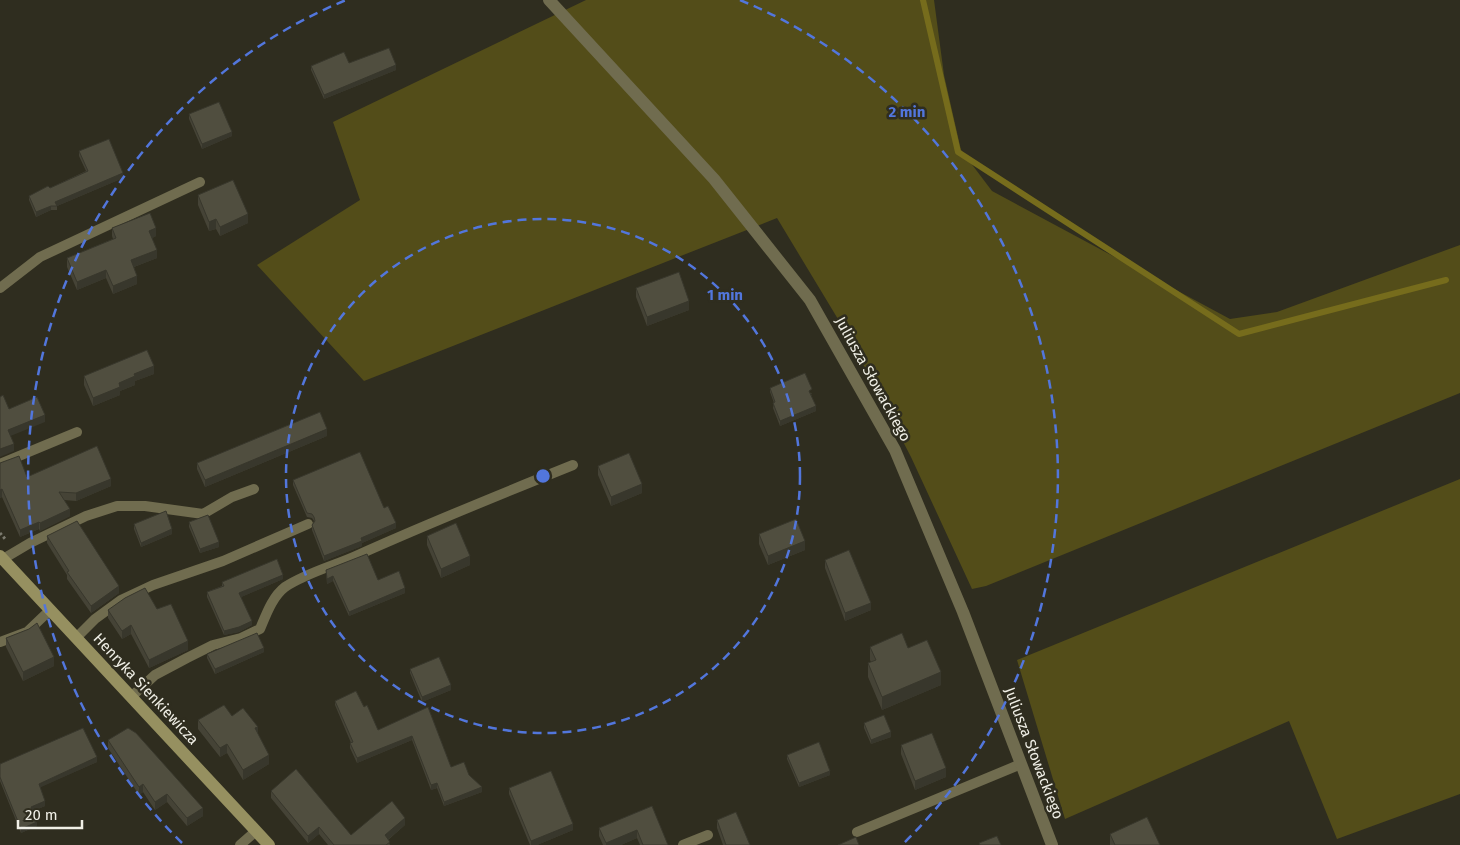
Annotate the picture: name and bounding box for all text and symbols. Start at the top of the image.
text: 2 min [889,103,925,121]
text: 1 min [707,286,743,304]
street label: Juliusza Słowackiego [831,313,915,445]
centre of rings [534,467,552,485]
street label: Henryka Sienkiewicza [90,629,202,749]
street label: Juliusza Słowackiego [1001,684,1067,822]
scale bar [18,798,81,830]
text: 20 m [25,806,58,824]

